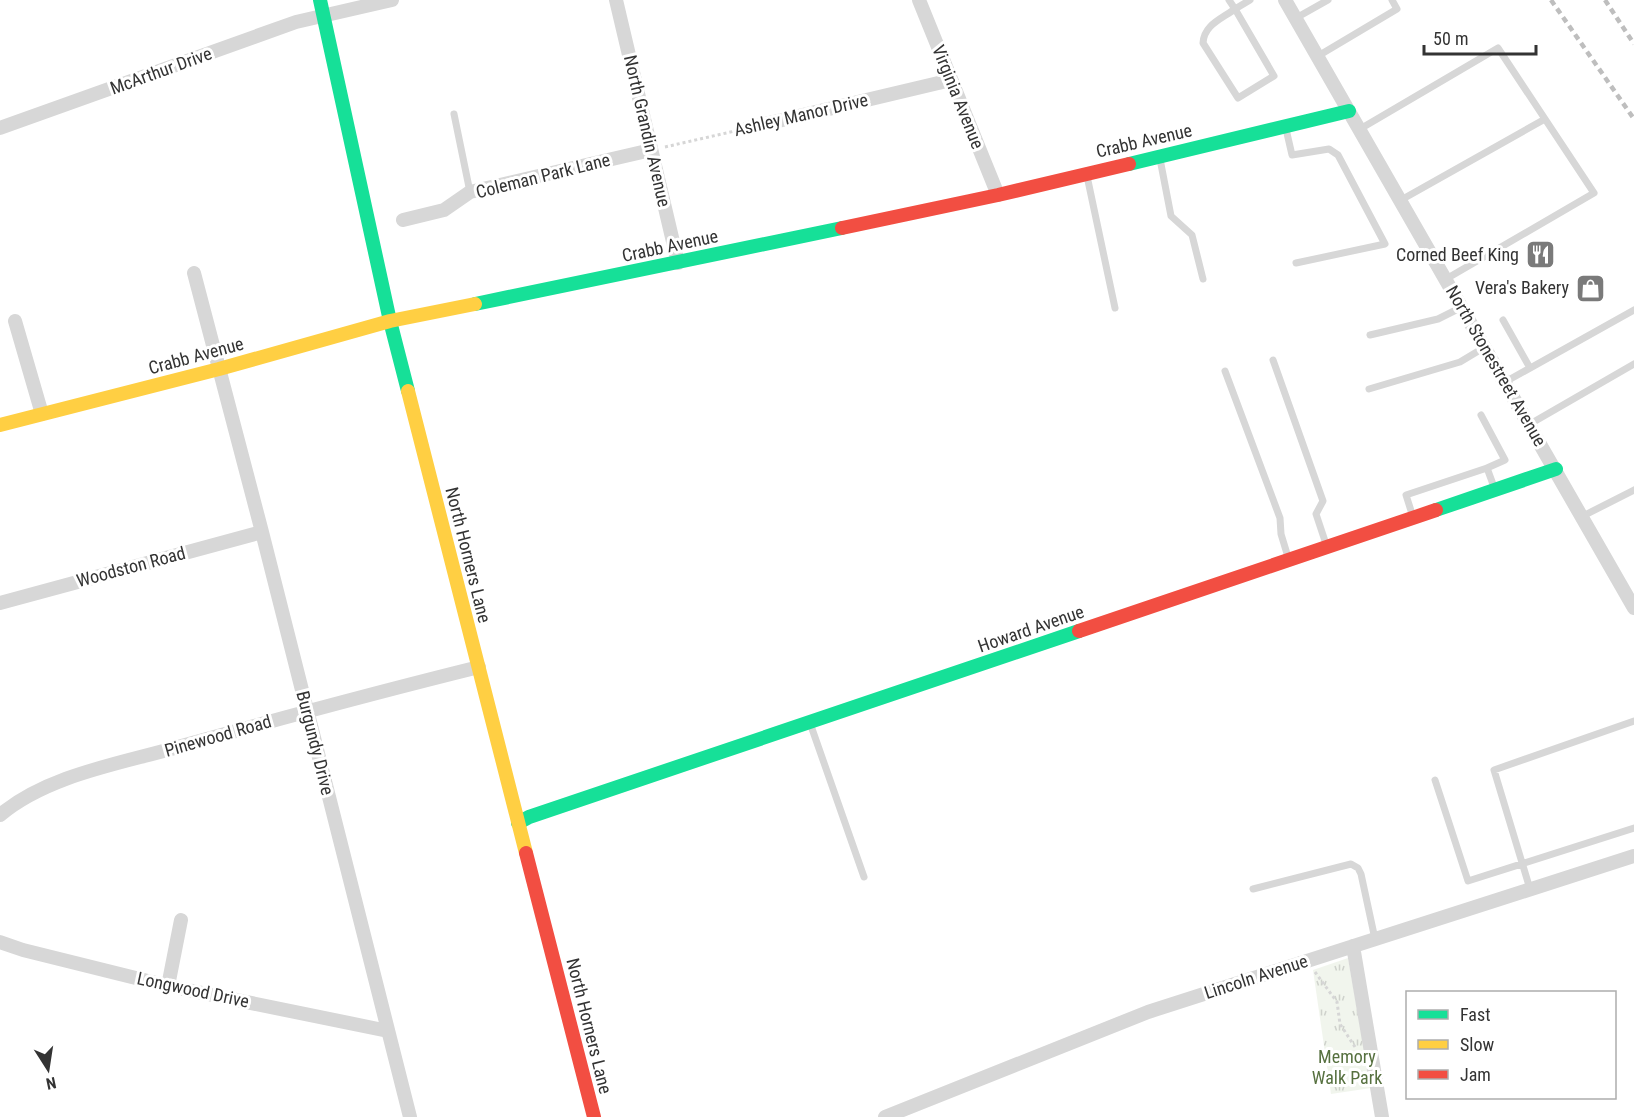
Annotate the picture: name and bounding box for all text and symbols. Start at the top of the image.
scale bar [1424,18,1536,56]
text: 50 m [1433,28,1468,49]
street label: McArthur Drive [107,42,214,99]
street label: Virginia Avenue [928,42,989,152]
street label: North Grandin Avenue [620,53,675,209]
street label: Ashley Manor Drive [732,89,870,140]
street label: Crabb Avenue [1094,119,1194,162]
street label: Coleman Park Lane [474,149,612,202]
street label: Crabb Avenue [620,225,720,266]
restaurant icon: Corned Beef King [1524,239,1556,271]
place label: Corned Beef King [1396,244,1519,265]
shop icon: Vera's Bakery [1574,272,1606,304]
place label: Vera's Bakery [1475,277,1569,298]
street label: North Stonestreet Avenue [1442,282,1551,450]
street label: Crabb Avenue [146,333,246,378]
street label: North Horners Lane [441,485,496,625]
street label: Woodston Road [74,542,188,591]
street label: Howard Avenue [975,601,1087,656]
street label: Burgundy Drive [292,689,339,797]
street label: Pinewood Road [162,710,274,761]
street label: Lincoln Avenue [1201,950,1310,1003]
street label: North Horners Lane [562,956,617,1096]
street label: Longwood Drive [135,967,251,1012]
legend [1406,991,1616,1099]
text: Fast [1460,1004,1491,1025]
text: Slow [1460,1034,1495,1055]
north arrow [18,1039,78,1099]
park label: Memory Walk Park [1312,1046,1382,1088]
text: Jam [1460,1064,1491,1085]
text: N [44,1073,58,1093]

